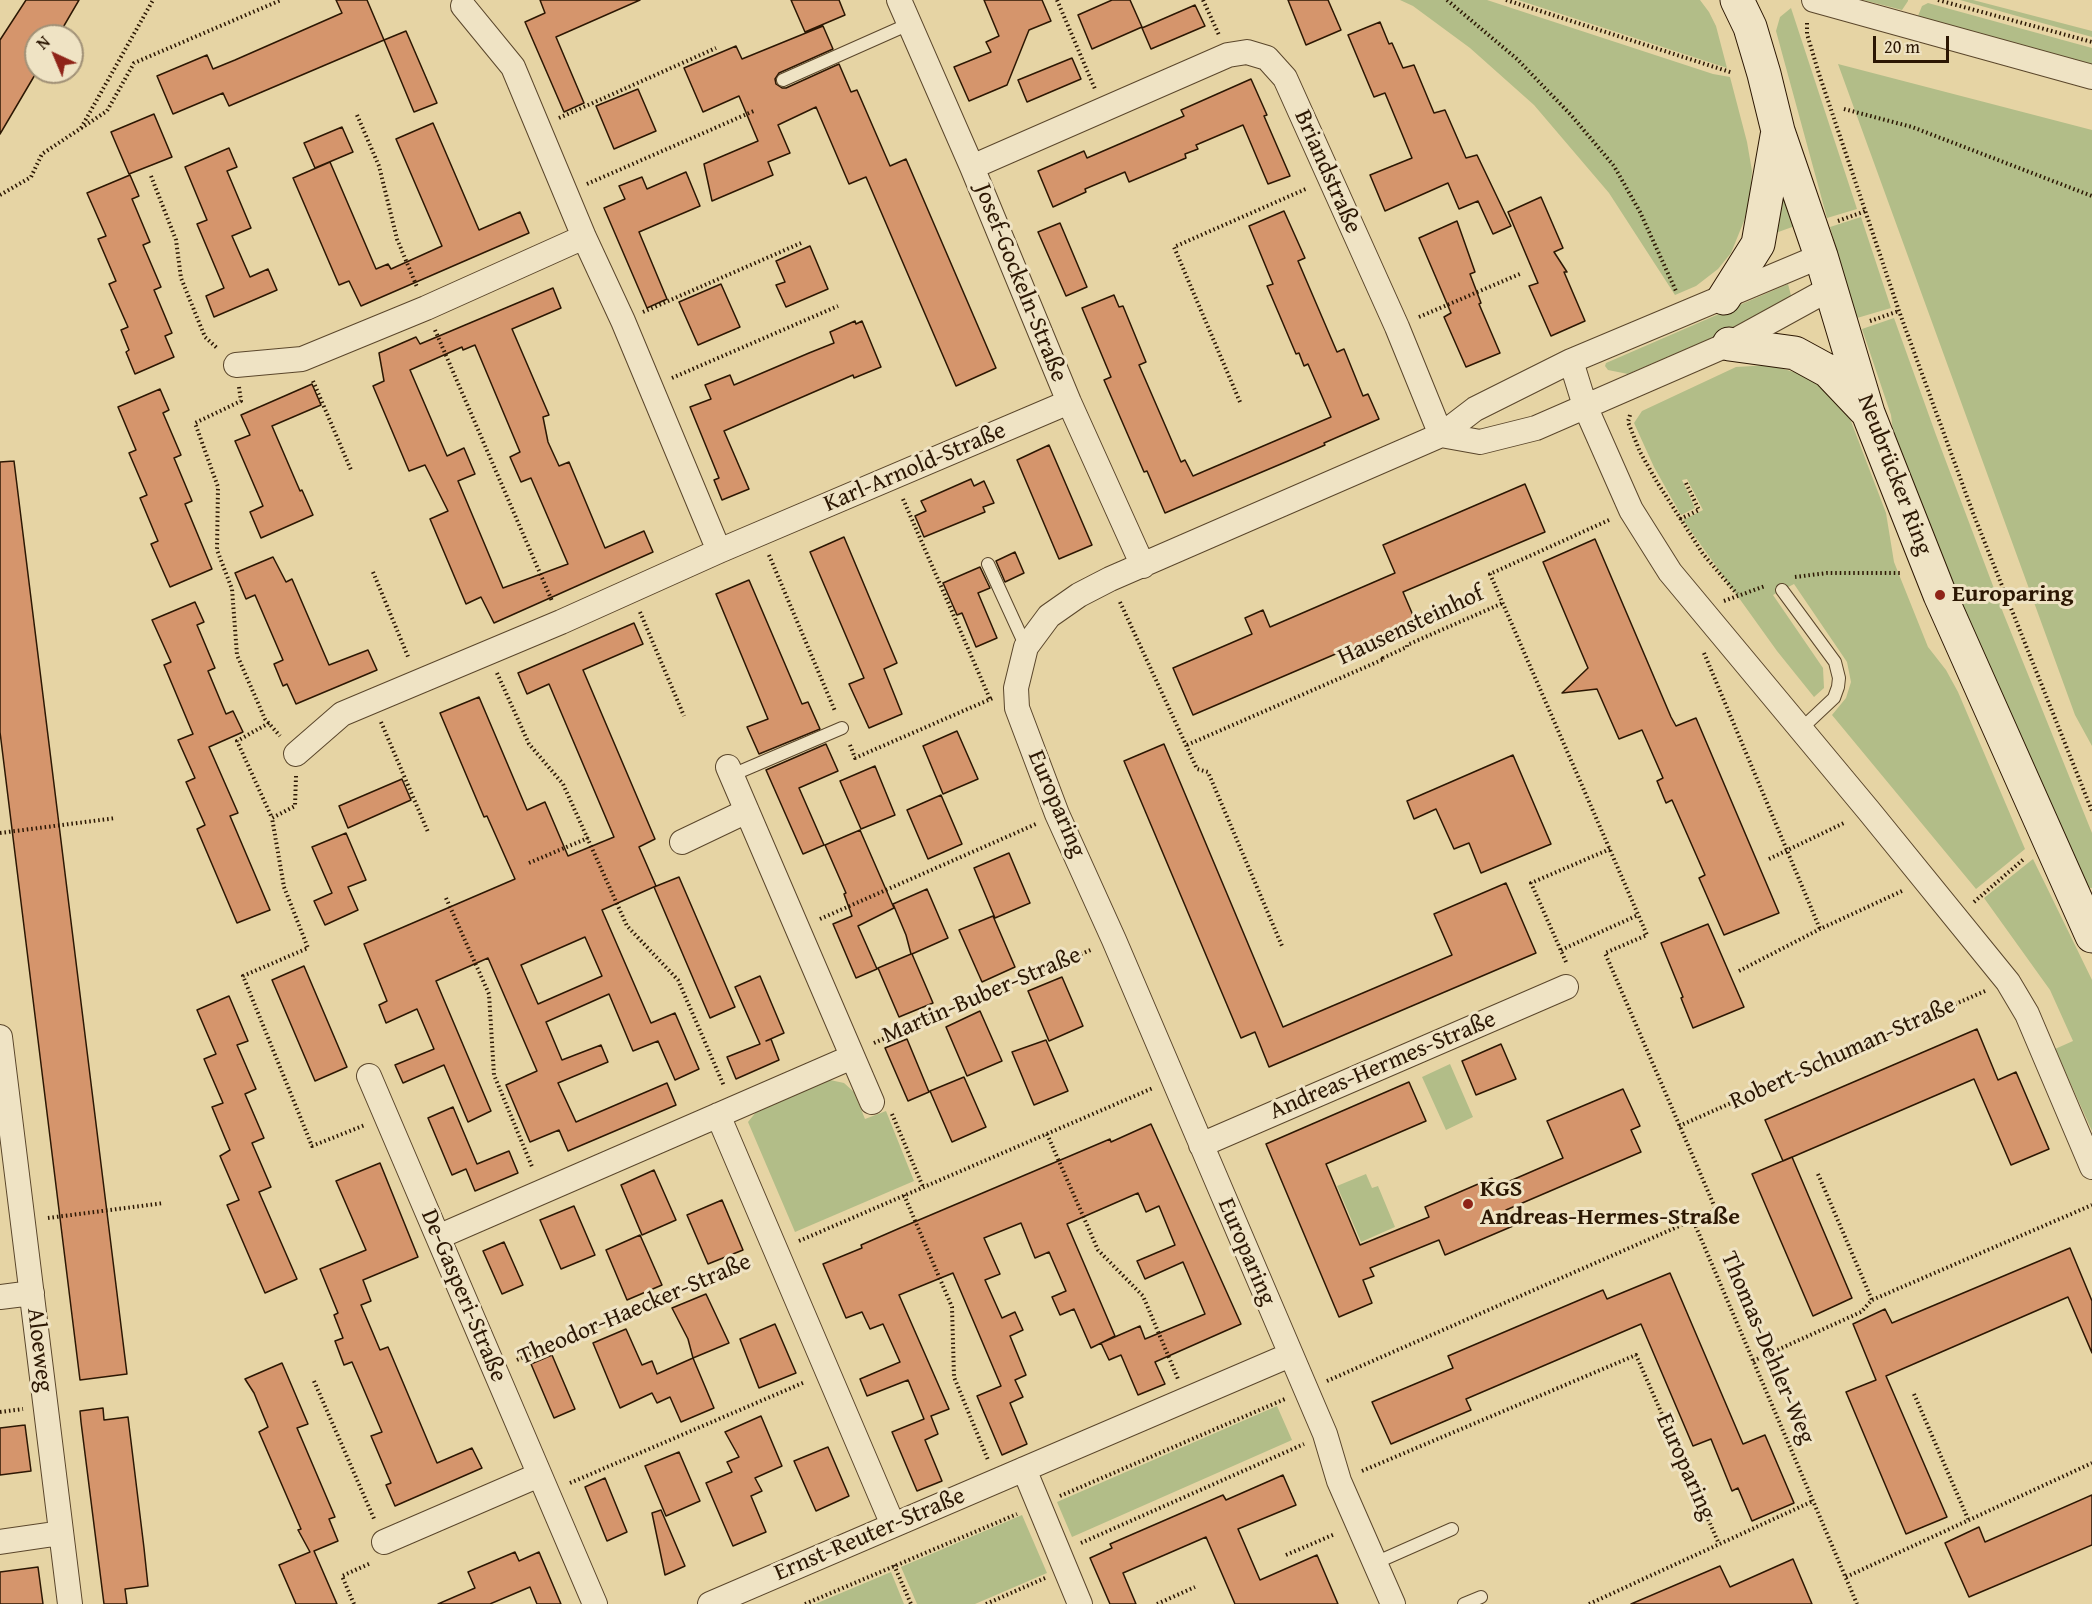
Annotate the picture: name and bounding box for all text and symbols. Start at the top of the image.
north arrow [24,24,84,84]
scale bar [1876,24,1952,62]
text: N [31,30,55,55]
text: 20 m [1884,33,1920,60]
street label: Briandstraße [1287,106,1367,238]
street label: Josef-Gockeln-Straße [967,180,1073,386]
street label: Neubrücker Ring [1850,391,1938,559]
street label: Karl-Arnold-Straße [820,417,1010,519]
street label: Hausensteinhof [1334,580,1488,672]
place label: Europaring [1952,581,2073,609]
marker: Europaring [1933,588,1947,602]
street label: Europaring [1021,746,1091,862]
street label: Martin-Buber-Straße [878,941,1086,1051]
street label: Robert-Schuman-Straße [1726,991,1960,1117]
street label: Andreas-Hermes-Straße [1266,1005,1500,1127]
place label: KGS Andreas-Hermes-Straße [1480,1176,1740,1232]
street label: Europaring [1211,1194,1281,1310]
marker: KGS Andreas-Hermes-Straße [1461,1197,1475,1211]
street label: De-Gasperi-Straße [414,1205,512,1387]
street label: Theodor-Haecker-Straße [514,1248,756,1372]
street label: Thomas-Dehler-Weg [1713,1248,1821,1448]
street label: Aloeweg [20,1306,58,1394]
street label: Europaring [1649,1409,1721,1525]
street label: Ernst-Reuter-Straße [770,1482,970,1588]

